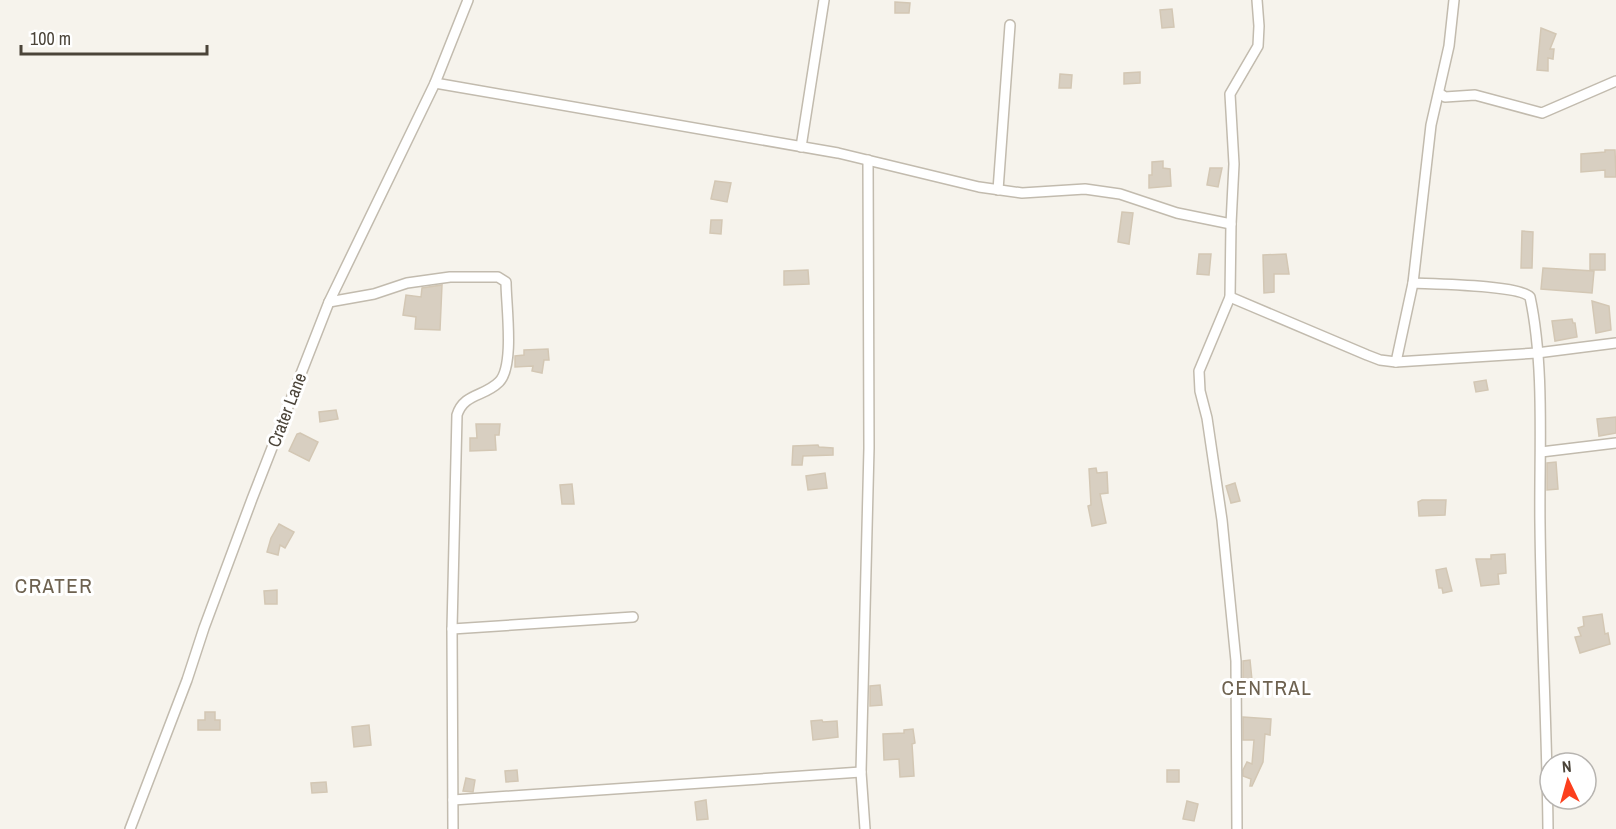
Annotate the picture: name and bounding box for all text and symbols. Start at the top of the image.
scale bar [21,18,207,56]
text: 100 m [30,26,71,51]
street label: Crater Lane [261,369,312,451]
district label: CRATER [15,571,93,600]
district label: CENTRAL [1222,673,1312,702]
north arrow [1538,751,1598,811]
text: N [1561,755,1572,777]

